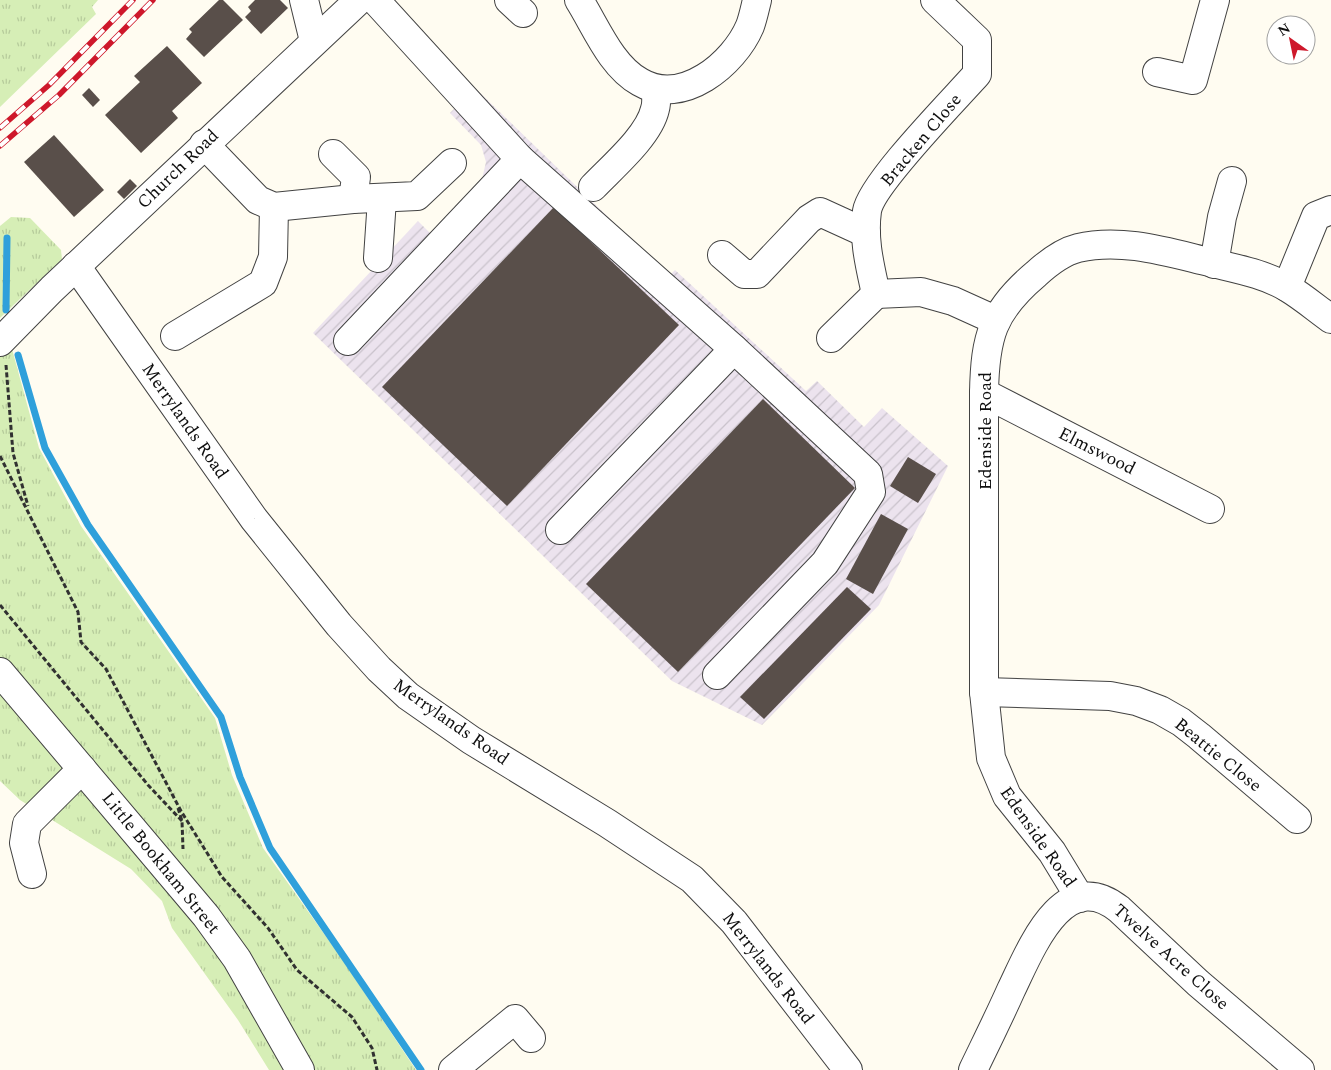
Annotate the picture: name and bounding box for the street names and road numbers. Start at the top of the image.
street label: Bracken Close [874,87,968,193]
street label: Church Road [131,123,225,215]
street label: Merrylands Road [135,357,235,485]
street label: Edenside Road [972,372,999,490]
street label: Elmswood [1054,420,1140,482]
street label: Merrylands Road [387,672,515,772]
street label: Beattie Close [1168,711,1268,799]
street label: Edenside Road [993,781,1083,893]
street label: Little Bookham Street [95,786,227,940]
street label: Twelve Acre Close [1107,897,1235,1017]
street label: Merrylands Road [715,906,821,1030]

